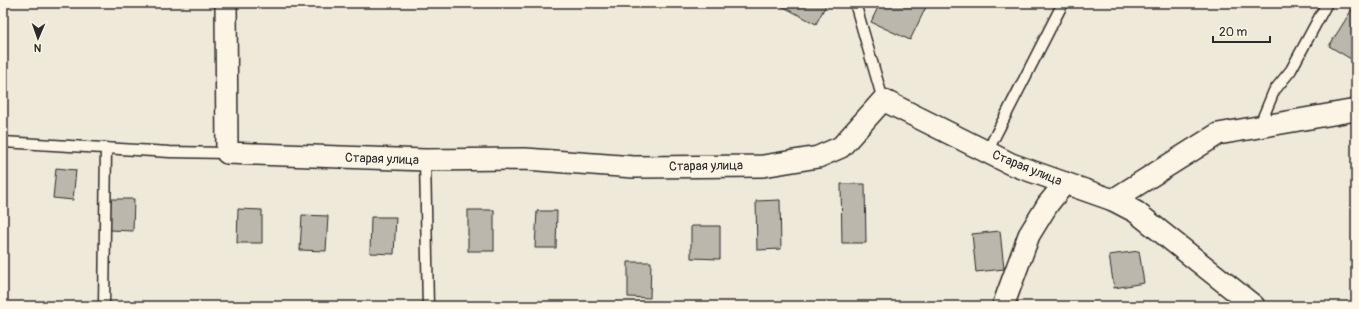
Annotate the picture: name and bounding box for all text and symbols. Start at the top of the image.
north arrow [18,18,58,58]
scale bar [1213,18,1270,44]
text: 20 m [1219,25,1248,40]
text: N [33,41,42,54]
street label: Старая улица [990,147,1064,189]
street label: Старая улица [345,150,419,168]
street label: Старая улица [669,157,743,175]

